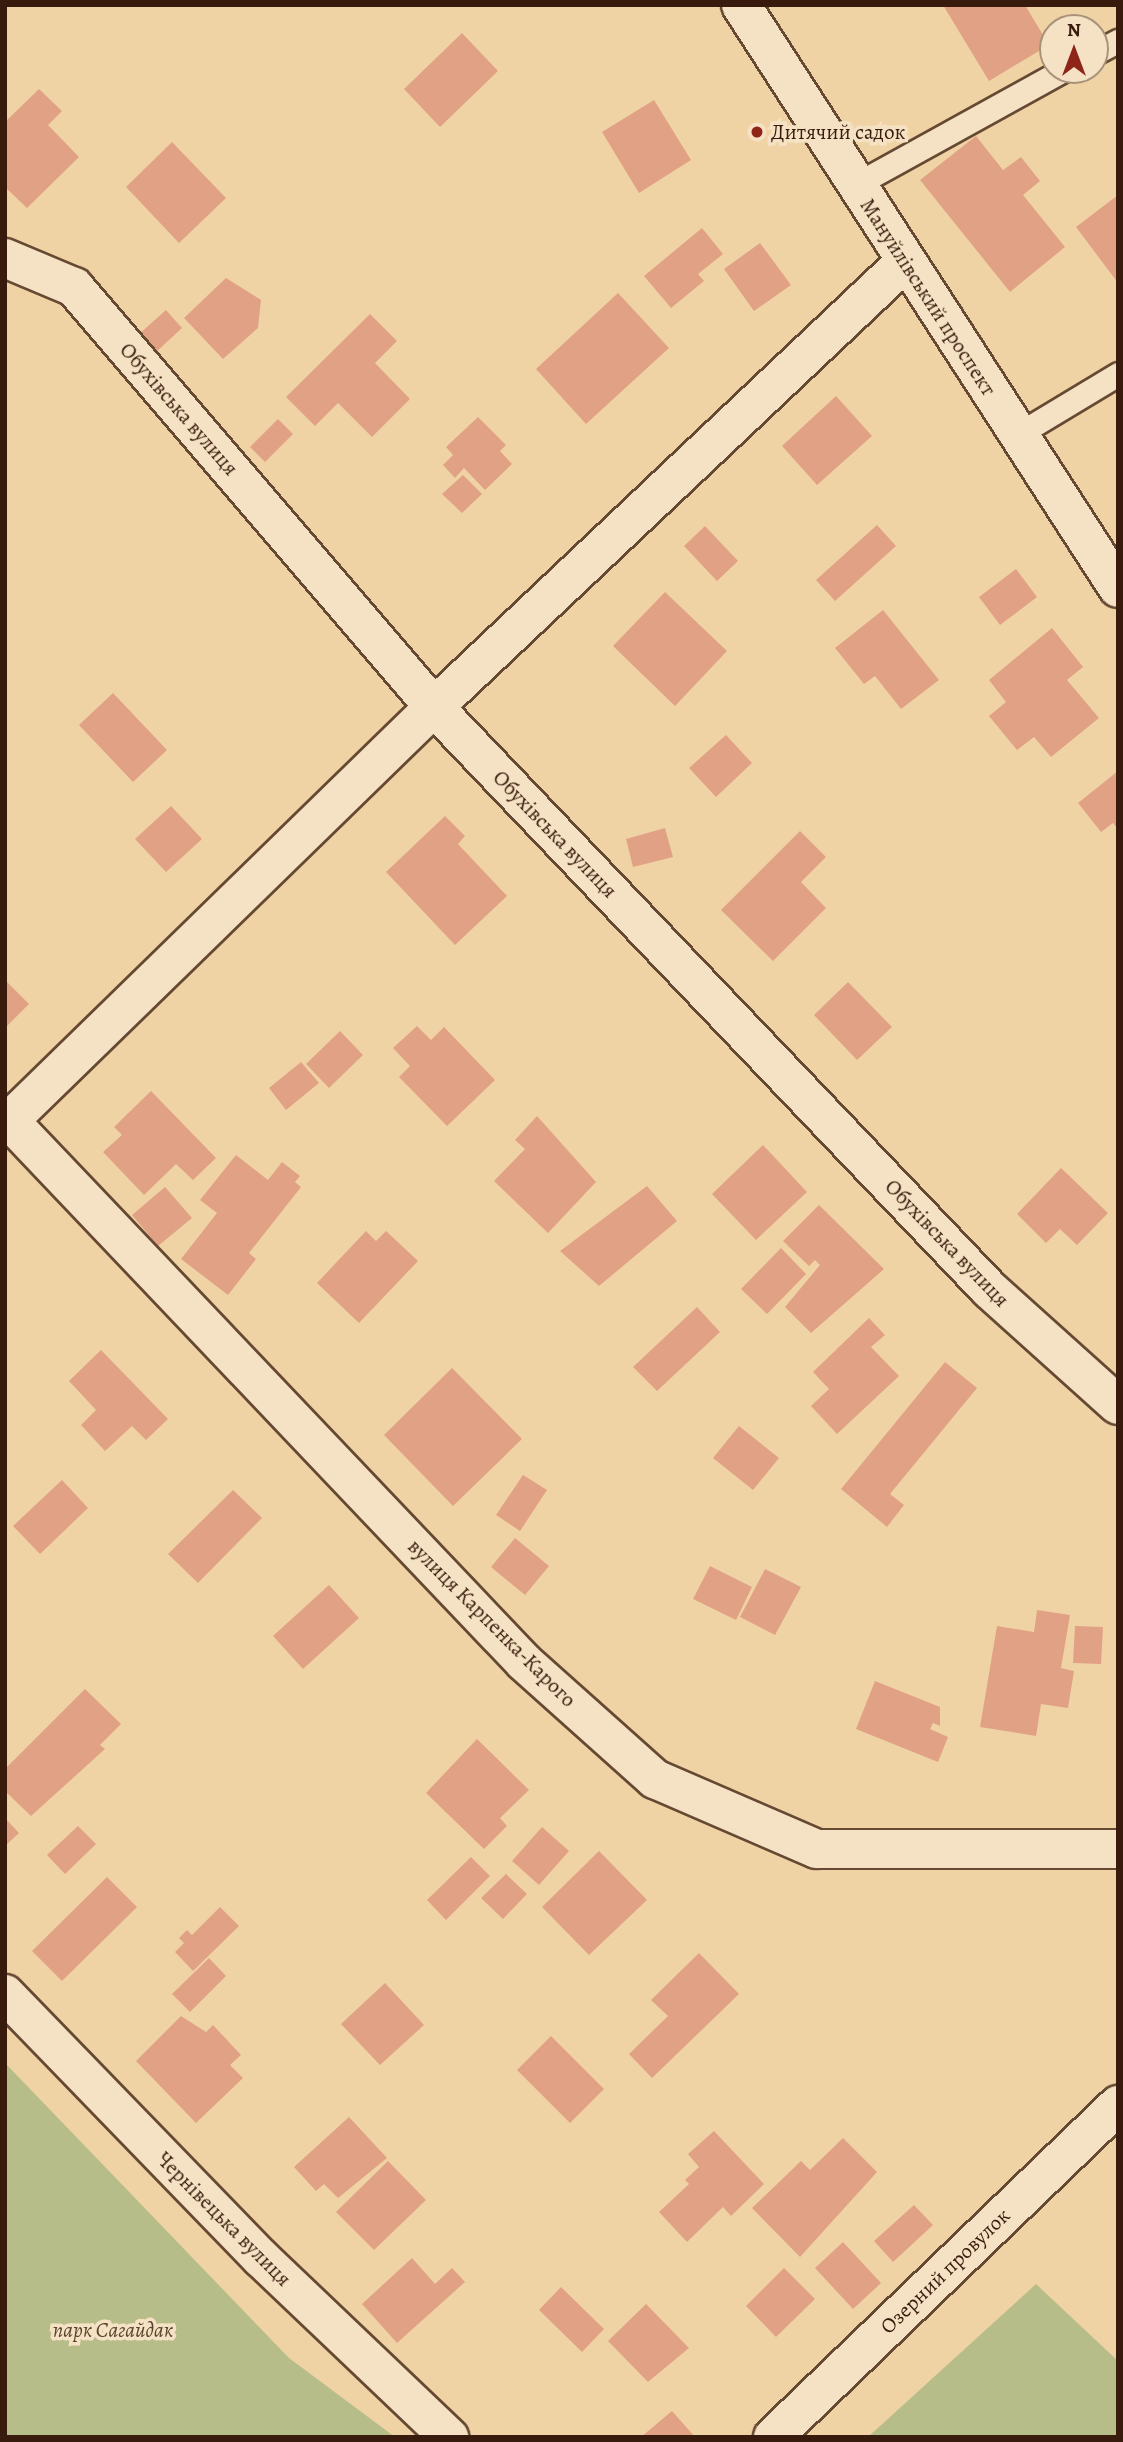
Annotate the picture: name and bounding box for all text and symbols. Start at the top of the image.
north arrow [1039,14,1109,84]
text: N [1067,17,1081,43]
place label: Дитячий садок [771,119,905,145]
marker: Дитячий садок [749,124,765,140]
street label: Мануйлівський проспект [855,194,1001,400]
street label: Обухівська вулиця [115,337,243,481]
street label: Обухівська вулиця [488,765,622,903]
street label: Обухівська вулиця [880,1174,1014,1312]
street label: вулиця Карпенка-Карого [403,1534,581,1712]
street label: Чернівецька вулиця [152,2147,296,2291]
street label: Озерний провулок [875,2203,1015,2339]
park label: парк Сагайдак [53,2317,173,2343]

